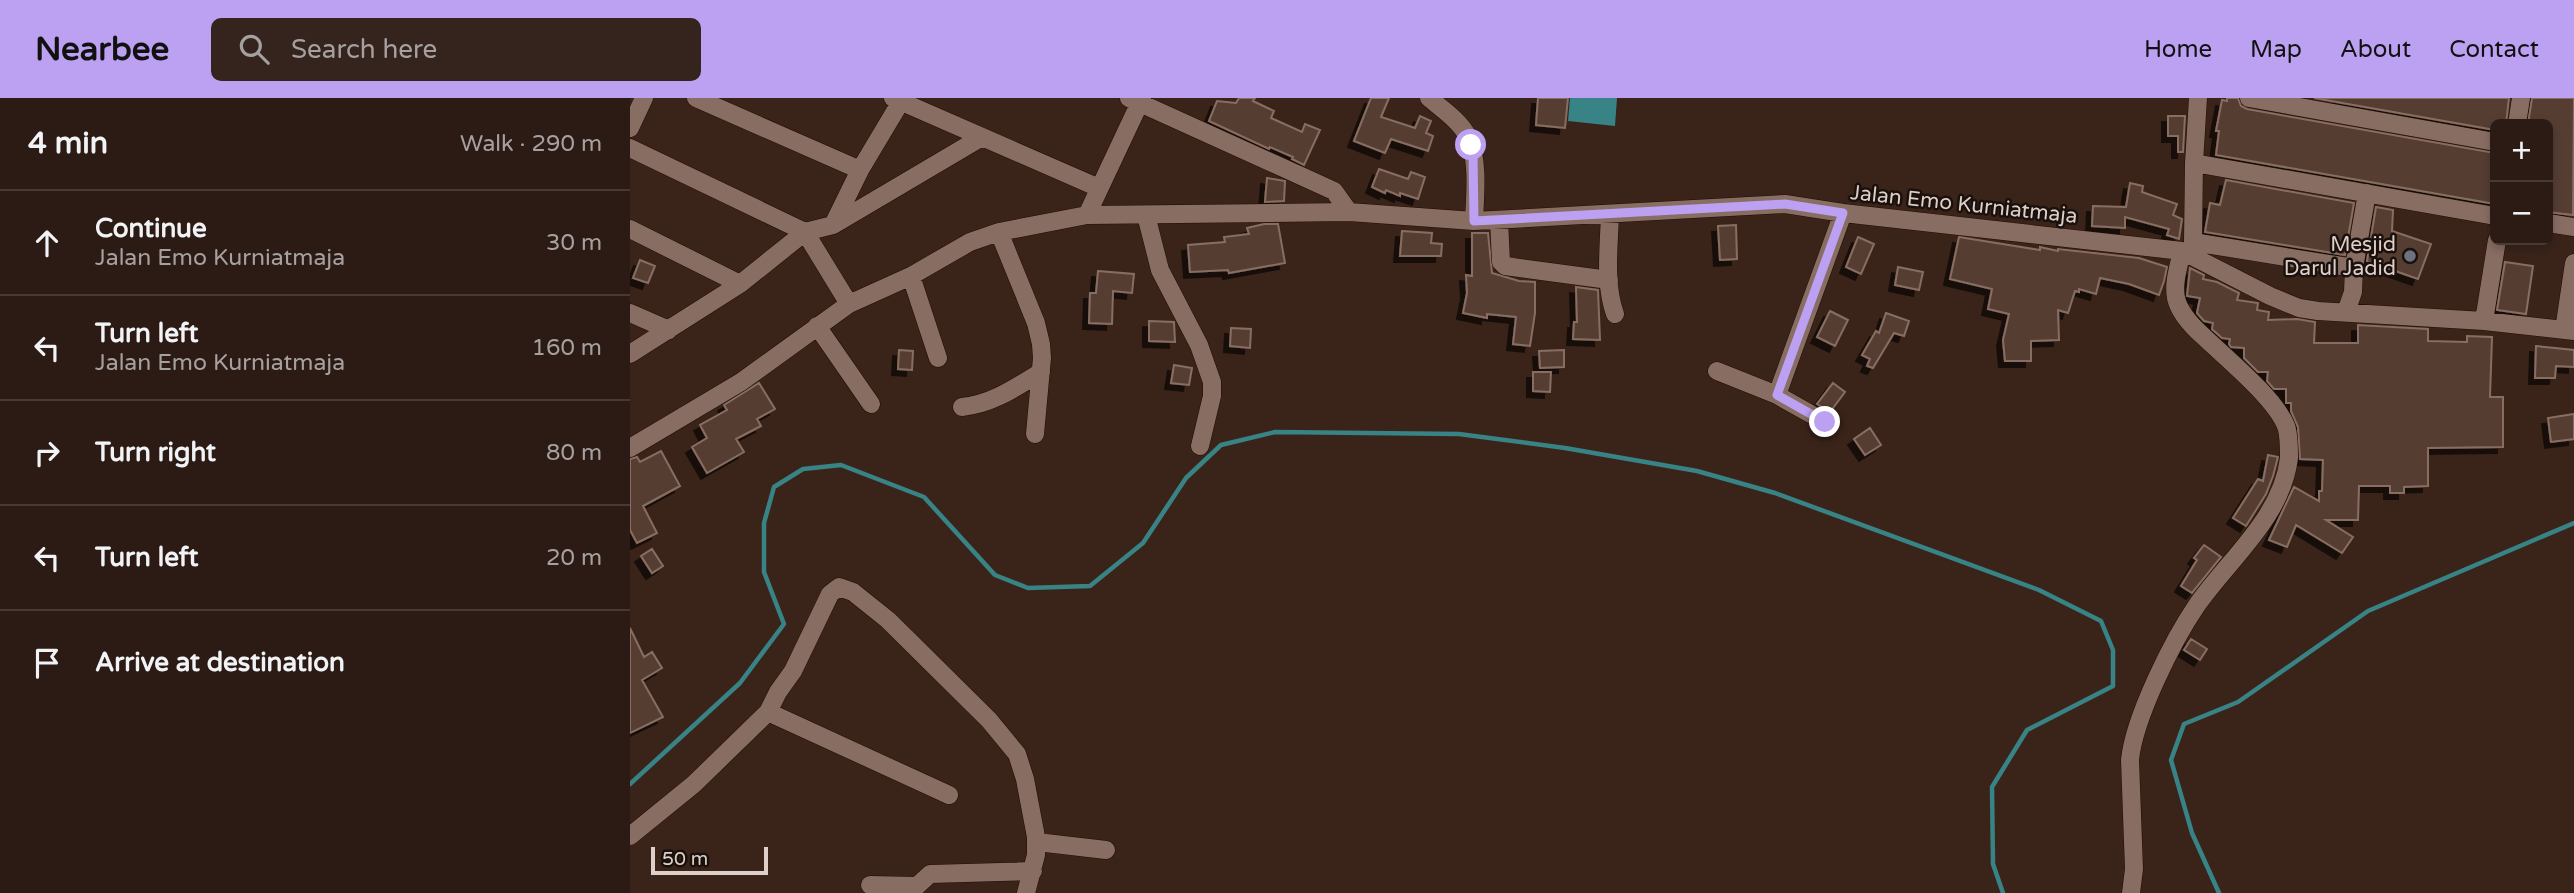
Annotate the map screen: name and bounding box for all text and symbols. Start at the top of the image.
search box [211,18,701,81]
text: Nearbee [35,30,169,69]
icon: search [235,30,273,68]
text: Search here [291,34,437,65]
text: Home [2144,35,2212,64]
text: Map [2250,35,2302,64]
text: About [2340,35,2411,64]
text: Contact [2449,35,2539,64]
map controls [2490,119,2553,245]
button: + [2490,119,2553,182]
text: 4 min [28,125,108,162]
route start [1455,129,1486,160]
text: Walk · 290 m [460,130,602,158]
street label: Jalan Emo Kurniatmaja [1849,180,2079,229]
button: − [2490,182,2553,245]
text: Continue [95,213,207,244]
icon: ahead [28,224,66,262]
text: 30 m [546,229,602,257]
place label: Mesjid Darul Jadid [2284,232,2396,281]
text: Jalan Emo Kurniatmaja [95,244,345,272]
marker: Mesjid Darul Jadid [2402,248,2418,264]
text: Turn left [95,318,198,349]
icon: left [28,329,66,367]
text: 160 m [532,334,602,362]
text: Jalan Emo Kurniatmaja [95,349,345,377]
route end [1809,406,1840,437]
icon: right [28,434,66,472]
text: Turn right [95,437,216,468]
text: 80 m [546,439,602,467]
icon: left [28,539,66,577]
text: Turn left [95,542,198,573]
text: 20 m [546,544,602,572]
icon: arrive [28,644,66,682]
text: Arrive at destination [95,647,345,678]
scale bar [651,844,768,876]
text: 50 m [662,848,708,870]

